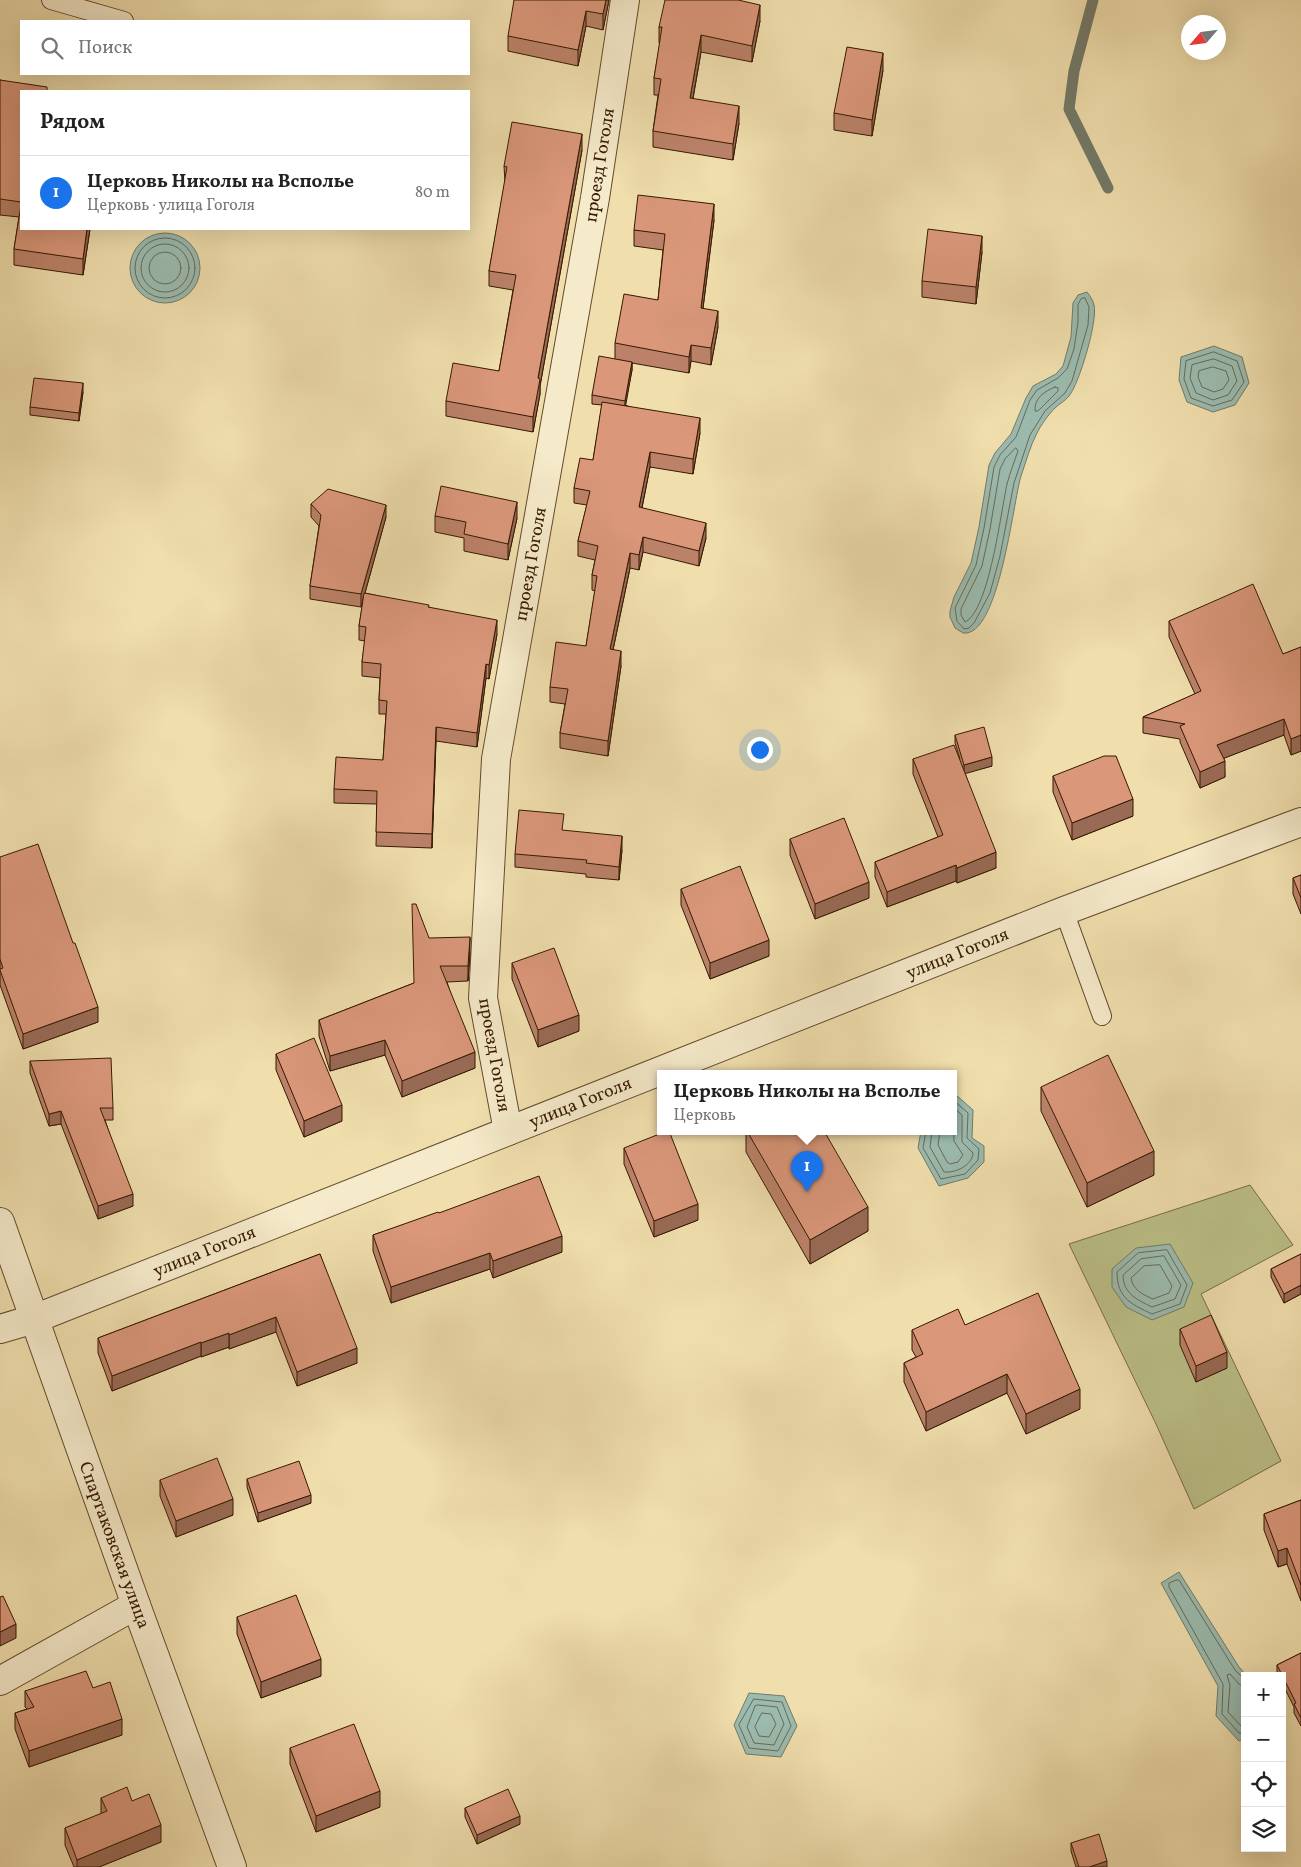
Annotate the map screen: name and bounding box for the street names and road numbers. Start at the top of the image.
street label: проезд Гоголя [579,106,622,224]
street label: проезд Гоголя [509,505,554,623]
street label: улица Гоголя [903,922,1013,986]
street label: проезд Гоголя [471,996,516,1114]
street label: улица Гоголя [526,1071,636,1135]
street label: улица Гоголя [150,1220,260,1284]
street label: Спартаковская улица [72,1459,155,1633]

